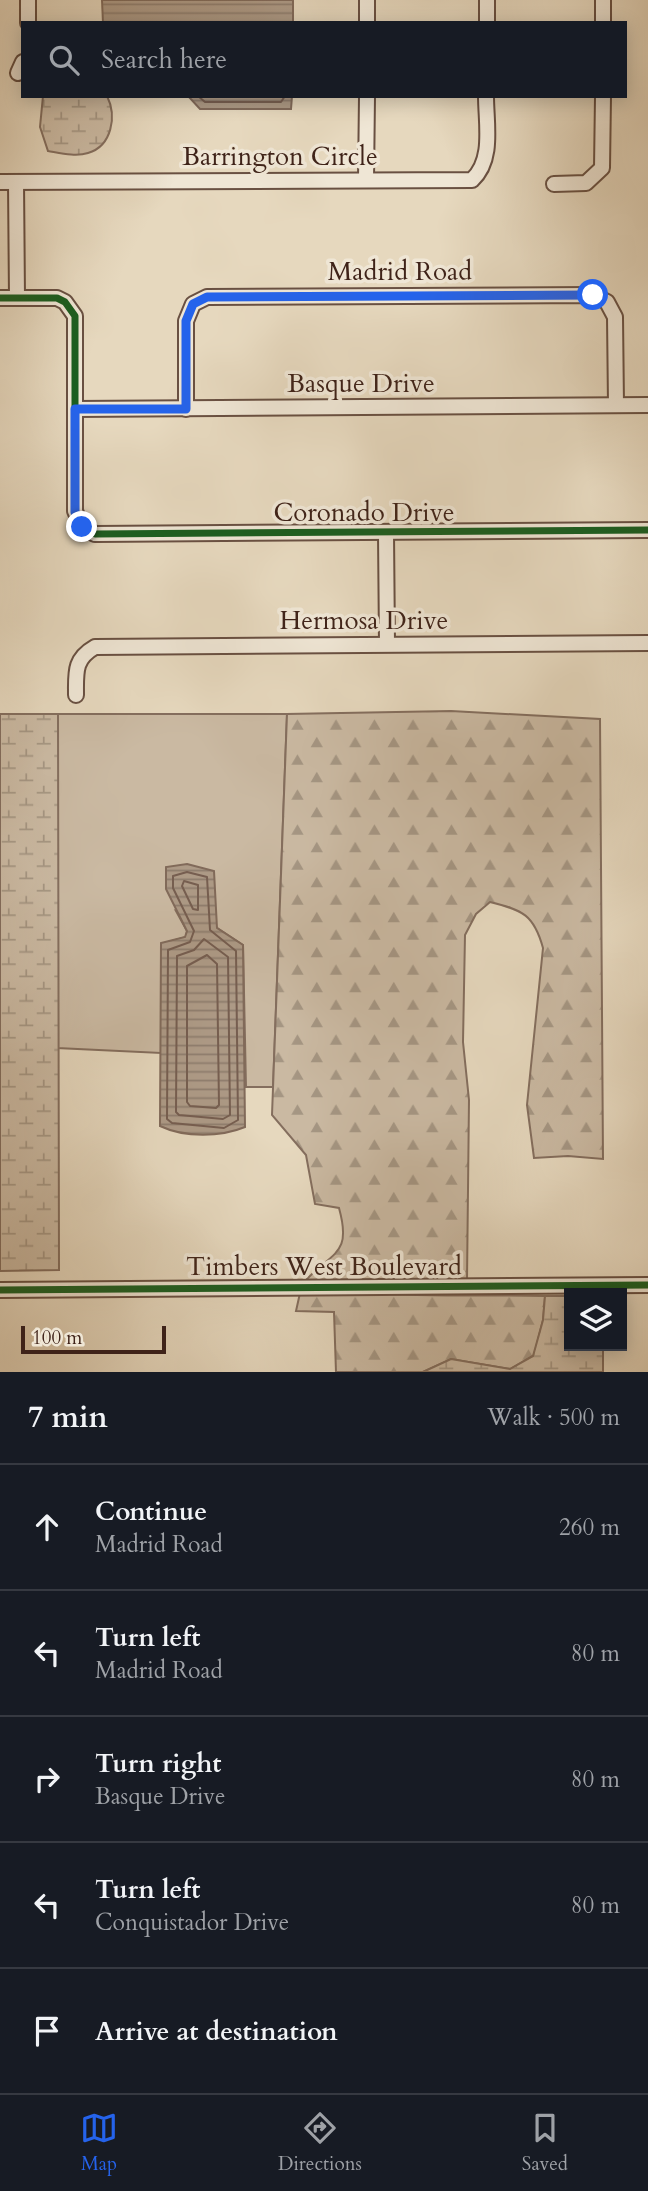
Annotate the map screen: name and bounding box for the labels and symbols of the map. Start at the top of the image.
street label: Barrington Circle [182,139,378,174]
street label: Madrid Road [328,254,472,289]
route start [577,279,608,310]
street label: Basque Drive [287,366,435,401]
street label: Coronado Drive [273,495,455,530]
route end [66,511,97,542]
street label: Hermosa Drive [280,603,448,638]
street label: Timbers West Boulevard [186,1249,462,1284]
scale bar [21,1323,166,1355]

